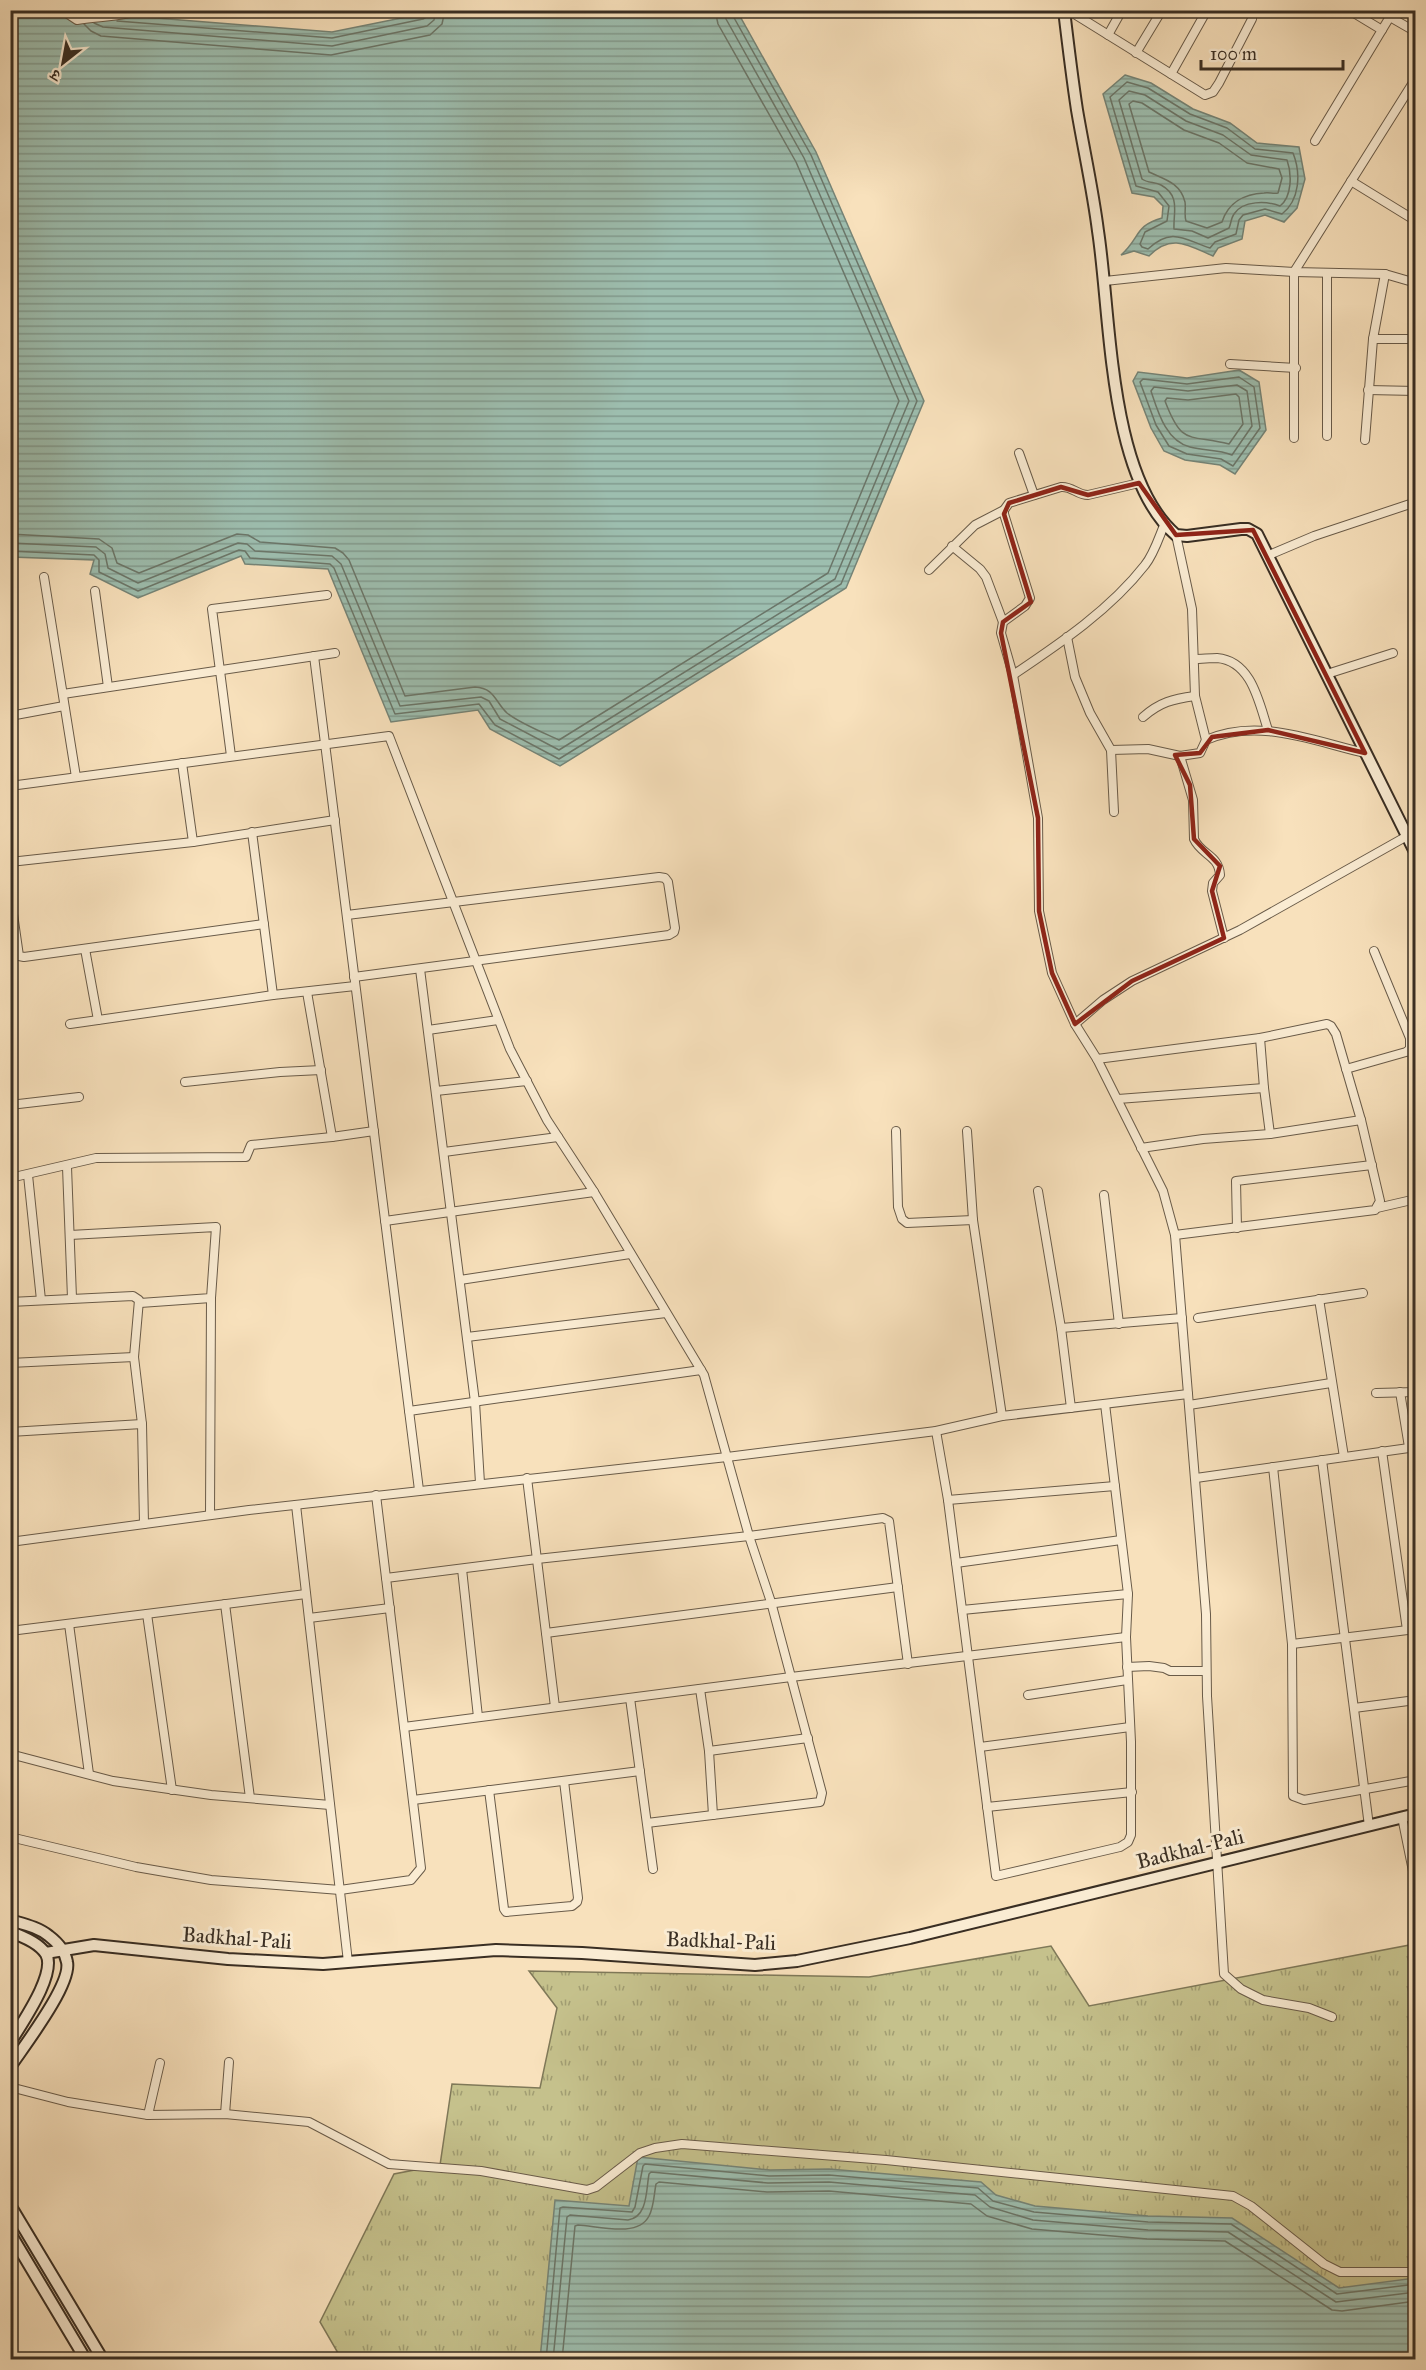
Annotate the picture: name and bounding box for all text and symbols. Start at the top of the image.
north arrow [33,33,93,93]
scale bar [1201,33,1344,71]
text: 100 m [1210,43,1257,65]
text: उ [46,64,65,86]
street label: Badkhal-Pali [1134,1823,1247,1875]
street label: Badkhal-Pali [181,1921,293,1955]
street label: Badkhal-Pali [666,1926,777,1956]

